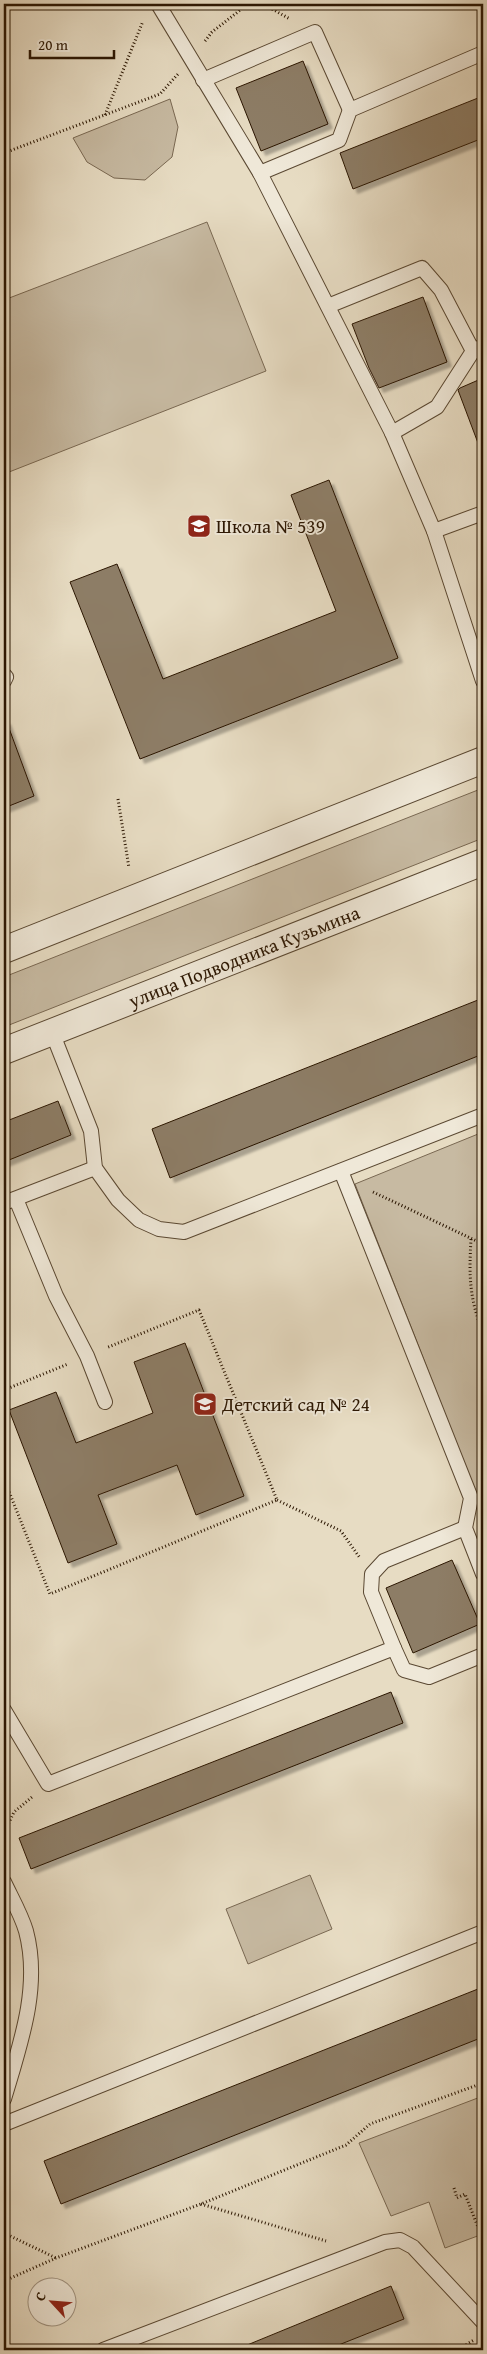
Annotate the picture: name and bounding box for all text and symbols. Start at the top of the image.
scale bar [30,28,114,60]
text: 20 m [38,34,69,55]
place label: Школа № 539 [216,512,325,540]
school or university icon: Школа № 539 [186,513,212,539]
street label: улица Подводника Кузьмина [123,898,364,1015]
place label: Детский сад № 24 [221,1390,370,1418]
school or university icon: Детский сад № 24 [192,1391,218,1417]
north arrow [28,2276,78,2326]
text: С [30,2288,51,2304]

